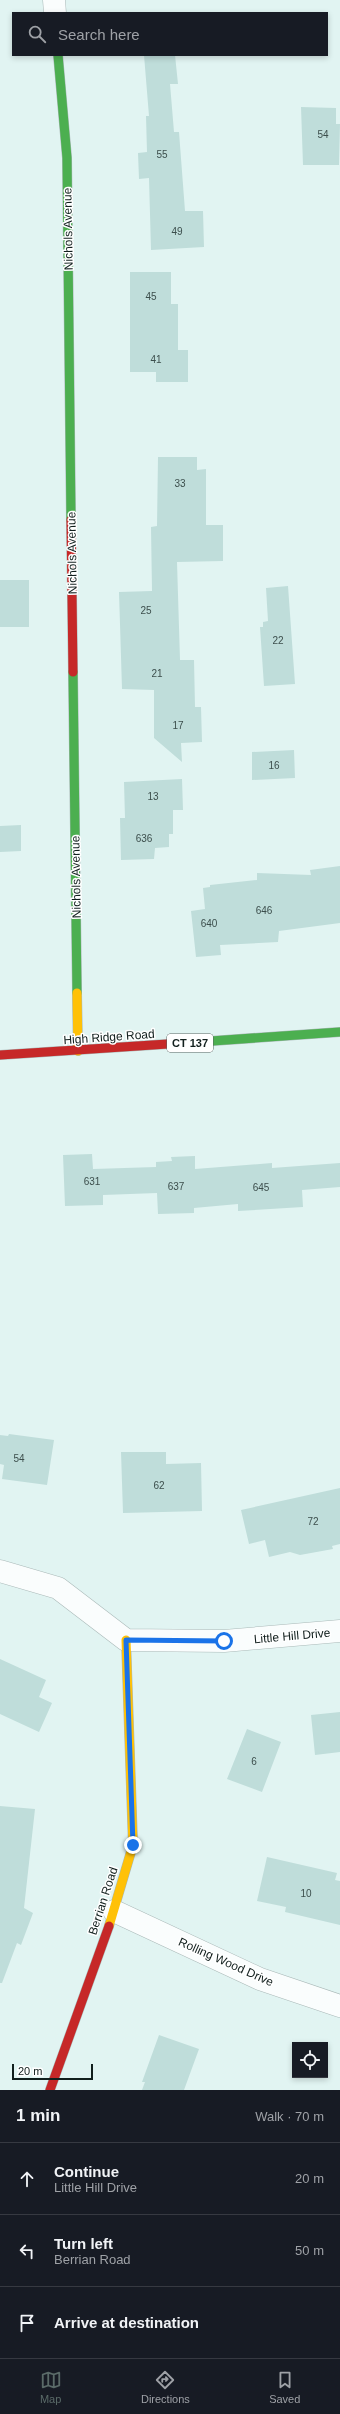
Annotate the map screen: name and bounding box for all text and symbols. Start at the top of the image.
search box [12,12,328,56]
icon: search [26,23,48,45]
text: Search here [58,26,140,43]
house number: 54 [317,129,329,140]
house number: 55 [156,149,168,160]
street label: Nichols Avenue [60,187,76,270]
house number: 49 [171,226,183,237]
house number: 45 [145,291,157,302]
house number: 41 [150,354,162,365]
house number: 33 [174,478,186,489]
street label: Nichols Avenue [64,511,80,594]
house number: 25 [140,605,152,616]
house number: 22 [272,635,284,646]
house number: 21 [151,668,163,679]
house number: 17 [172,720,184,731]
house number: 16 [268,760,280,771]
house number: 13 [147,791,159,802]
house number: 636 [136,833,153,844]
street label: Nichols Avenue [68,835,84,918]
house number: 646 [256,905,273,916]
house number: 640 [201,918,218,929]
street label: High Ridge Road [63,1027,155,1047]
road number: CT 137 [167,1034,213,1052]
house number: 631 [84,1176,101,1187]
house number: 637 [168,1181,185,1192]
house number: 645 [253,1182,270,1193]
house number: 54 [13,1453,25,1464]
house number: 62 [153,1480,165,1491]
house number: 72 [307,1516,319,1527]
street label: Little Hill Drive [253,1626,331,1646]
route start [215,1632,233,1650]
house number: 6 [251,1756,257,1767]
route end [124,1836,142,1854]
street label: Berrian Road [85,1865,121,1937]
house number: 10 [300,1888,312,1899]
street label: Rolling Wood Drive [176,1935,276,1989]
map controls [292,2042,328,2078]
button: locate [292,2042,328,2078]
scale bar [12,2062,93,2081]
text: 20 m [18,2065,42,2077]
text: 1 min [16,2106,60,2125]
text: Walk · 70 m [255,2109,324,2124]
text: Continue [54,2163,119,2180]
icon: ahead [16,2168,38,2190]
text: 20 m [295,2171,324,2186]
text: Little Hill Drive [54,2180,137,2195]
text: Turn left [54,2235,113,2252]
icon: left [16,2240,38,2262]
text: 50 m [295,2243,324,2258]
text: Berrian Road [54,2252,131,2267]
icon: arrive [16,2312,38,2334]
text: Arrive at destination [54,2314,199,2331]
tab: Map [40,2369,62,2405]
tab: Directions [141,2369,190,2405]
tab: Saved [269,2369,300,2405]

